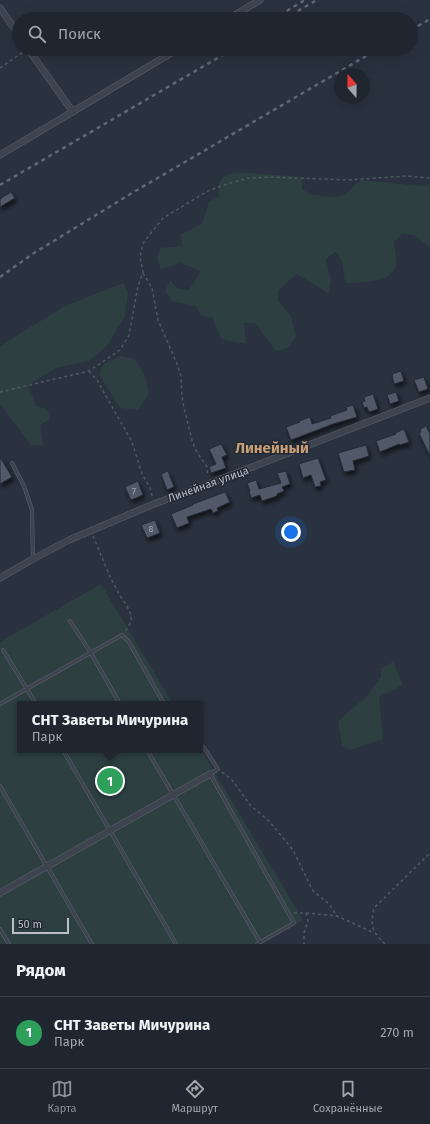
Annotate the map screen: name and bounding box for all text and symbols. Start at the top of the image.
search box [12,12,418,56]
icon: search [26,23,48,45]
text: Поиск [58,25,101,43]
north arrow [334,68,370,104]
district label: Линейный [235,439,309,457]
street label: Линейная улица [166,464,250,505]
house number: 7 [132,486,136,496]
your location [281,522,301,542]
house number: 8 [149,524,154,534]
popup [17,701,203,753]
text: СНТ Заветы Мичурина [32,711,188,729]
text: Парк [32,729,62,744]
pin: 1 [97,766,123,796]
scale bar [12,916,69,935]
text: 50 m [18,918,42,931]
text: Рядом [16,960,66,981]
text: СНТ Заветы Мичурина [54,1016,210,1034]
text: 1 [26,1025,32,1040]
text: 270 m [380,1025,414,1040]
text: Парк [54,1034,84,1049]
tab: Карта [47,1078,77,1115]
tab: Маршрут [171,1078,218,1115]
tab: Сохранённые [313,1078,383,1115]

